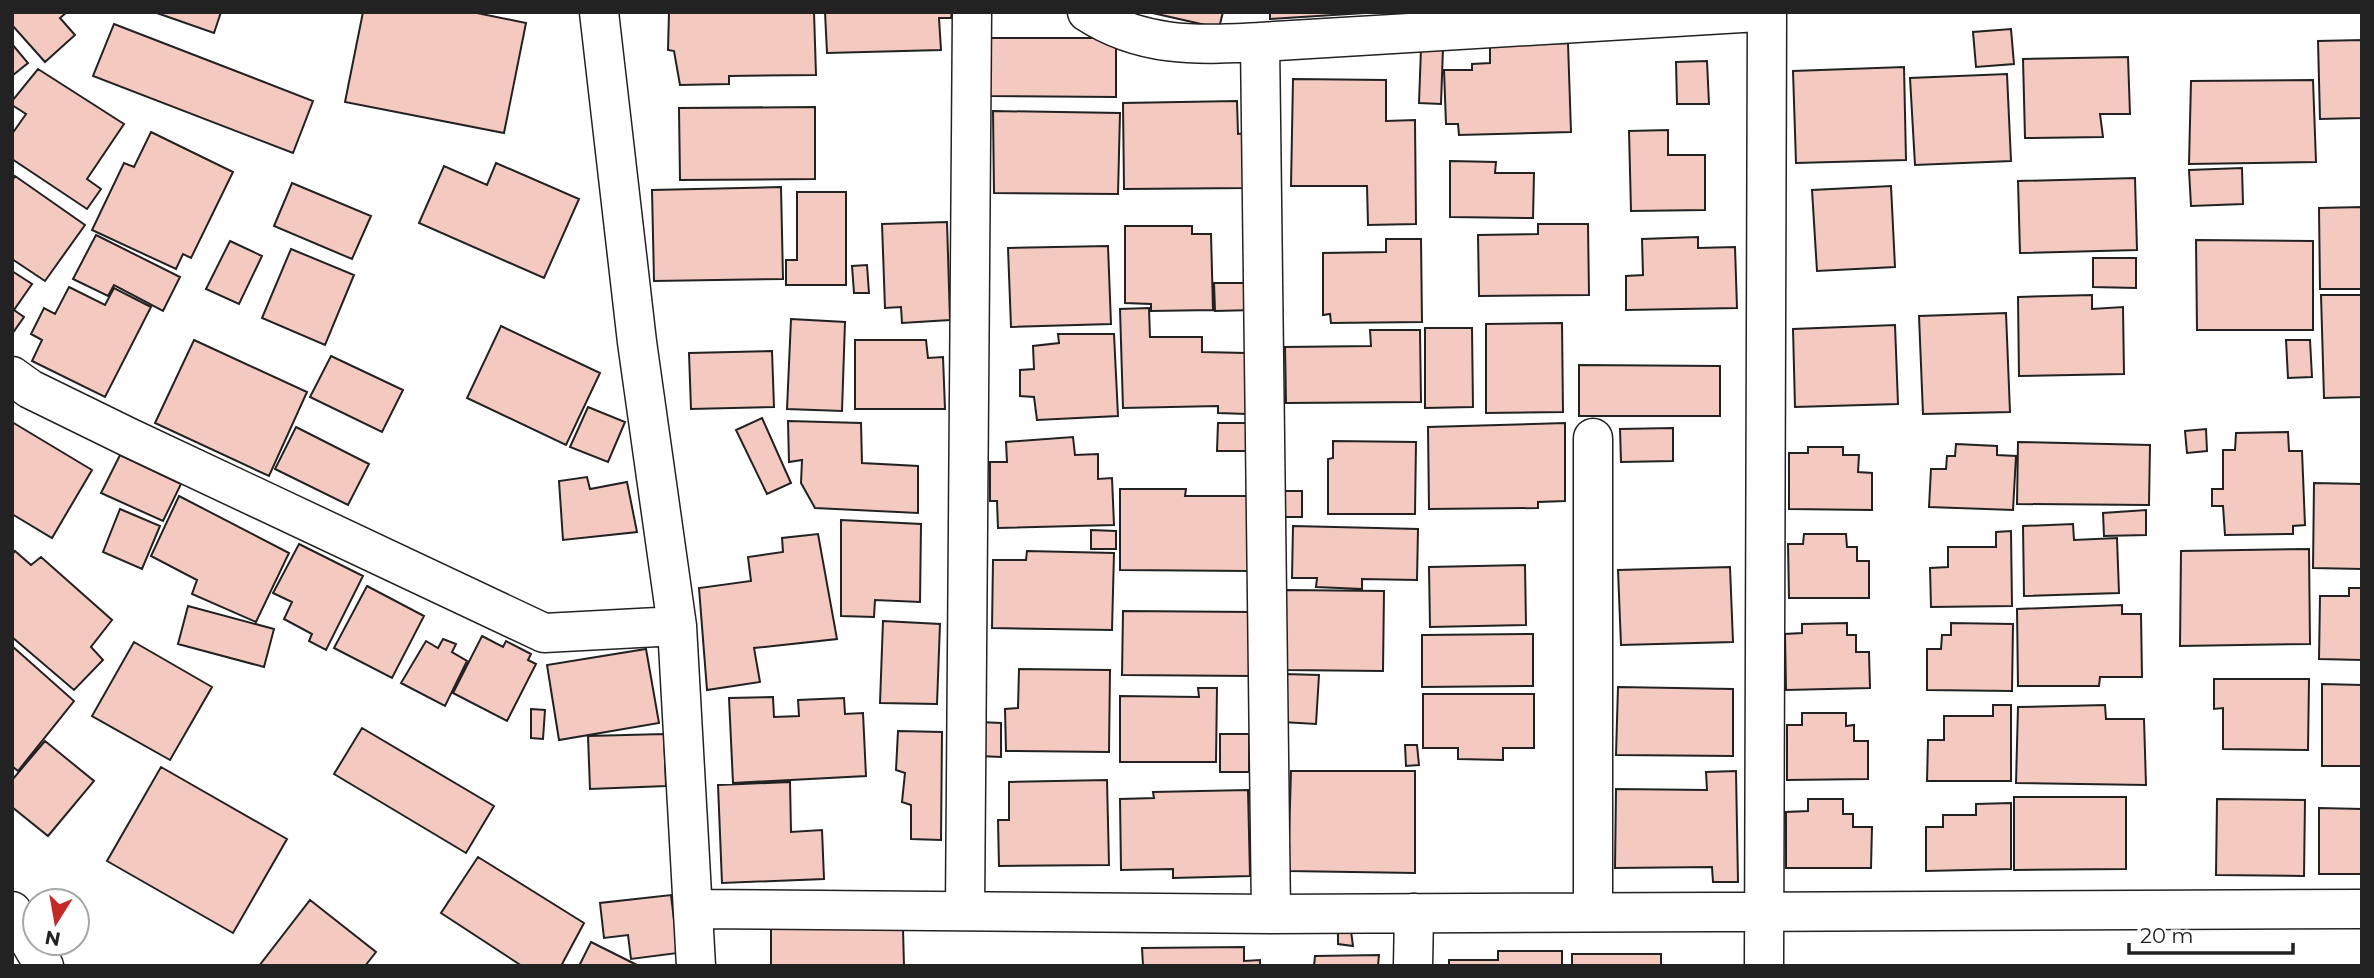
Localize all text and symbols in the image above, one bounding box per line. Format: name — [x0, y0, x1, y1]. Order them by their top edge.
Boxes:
north arrow — [21, 887, 91, 957]
scale bar — [2129, 912, 2294, 956]
text: 20 m — [2140, 923, 2194, 948]
text: N — [43, 925, 63, 951]

